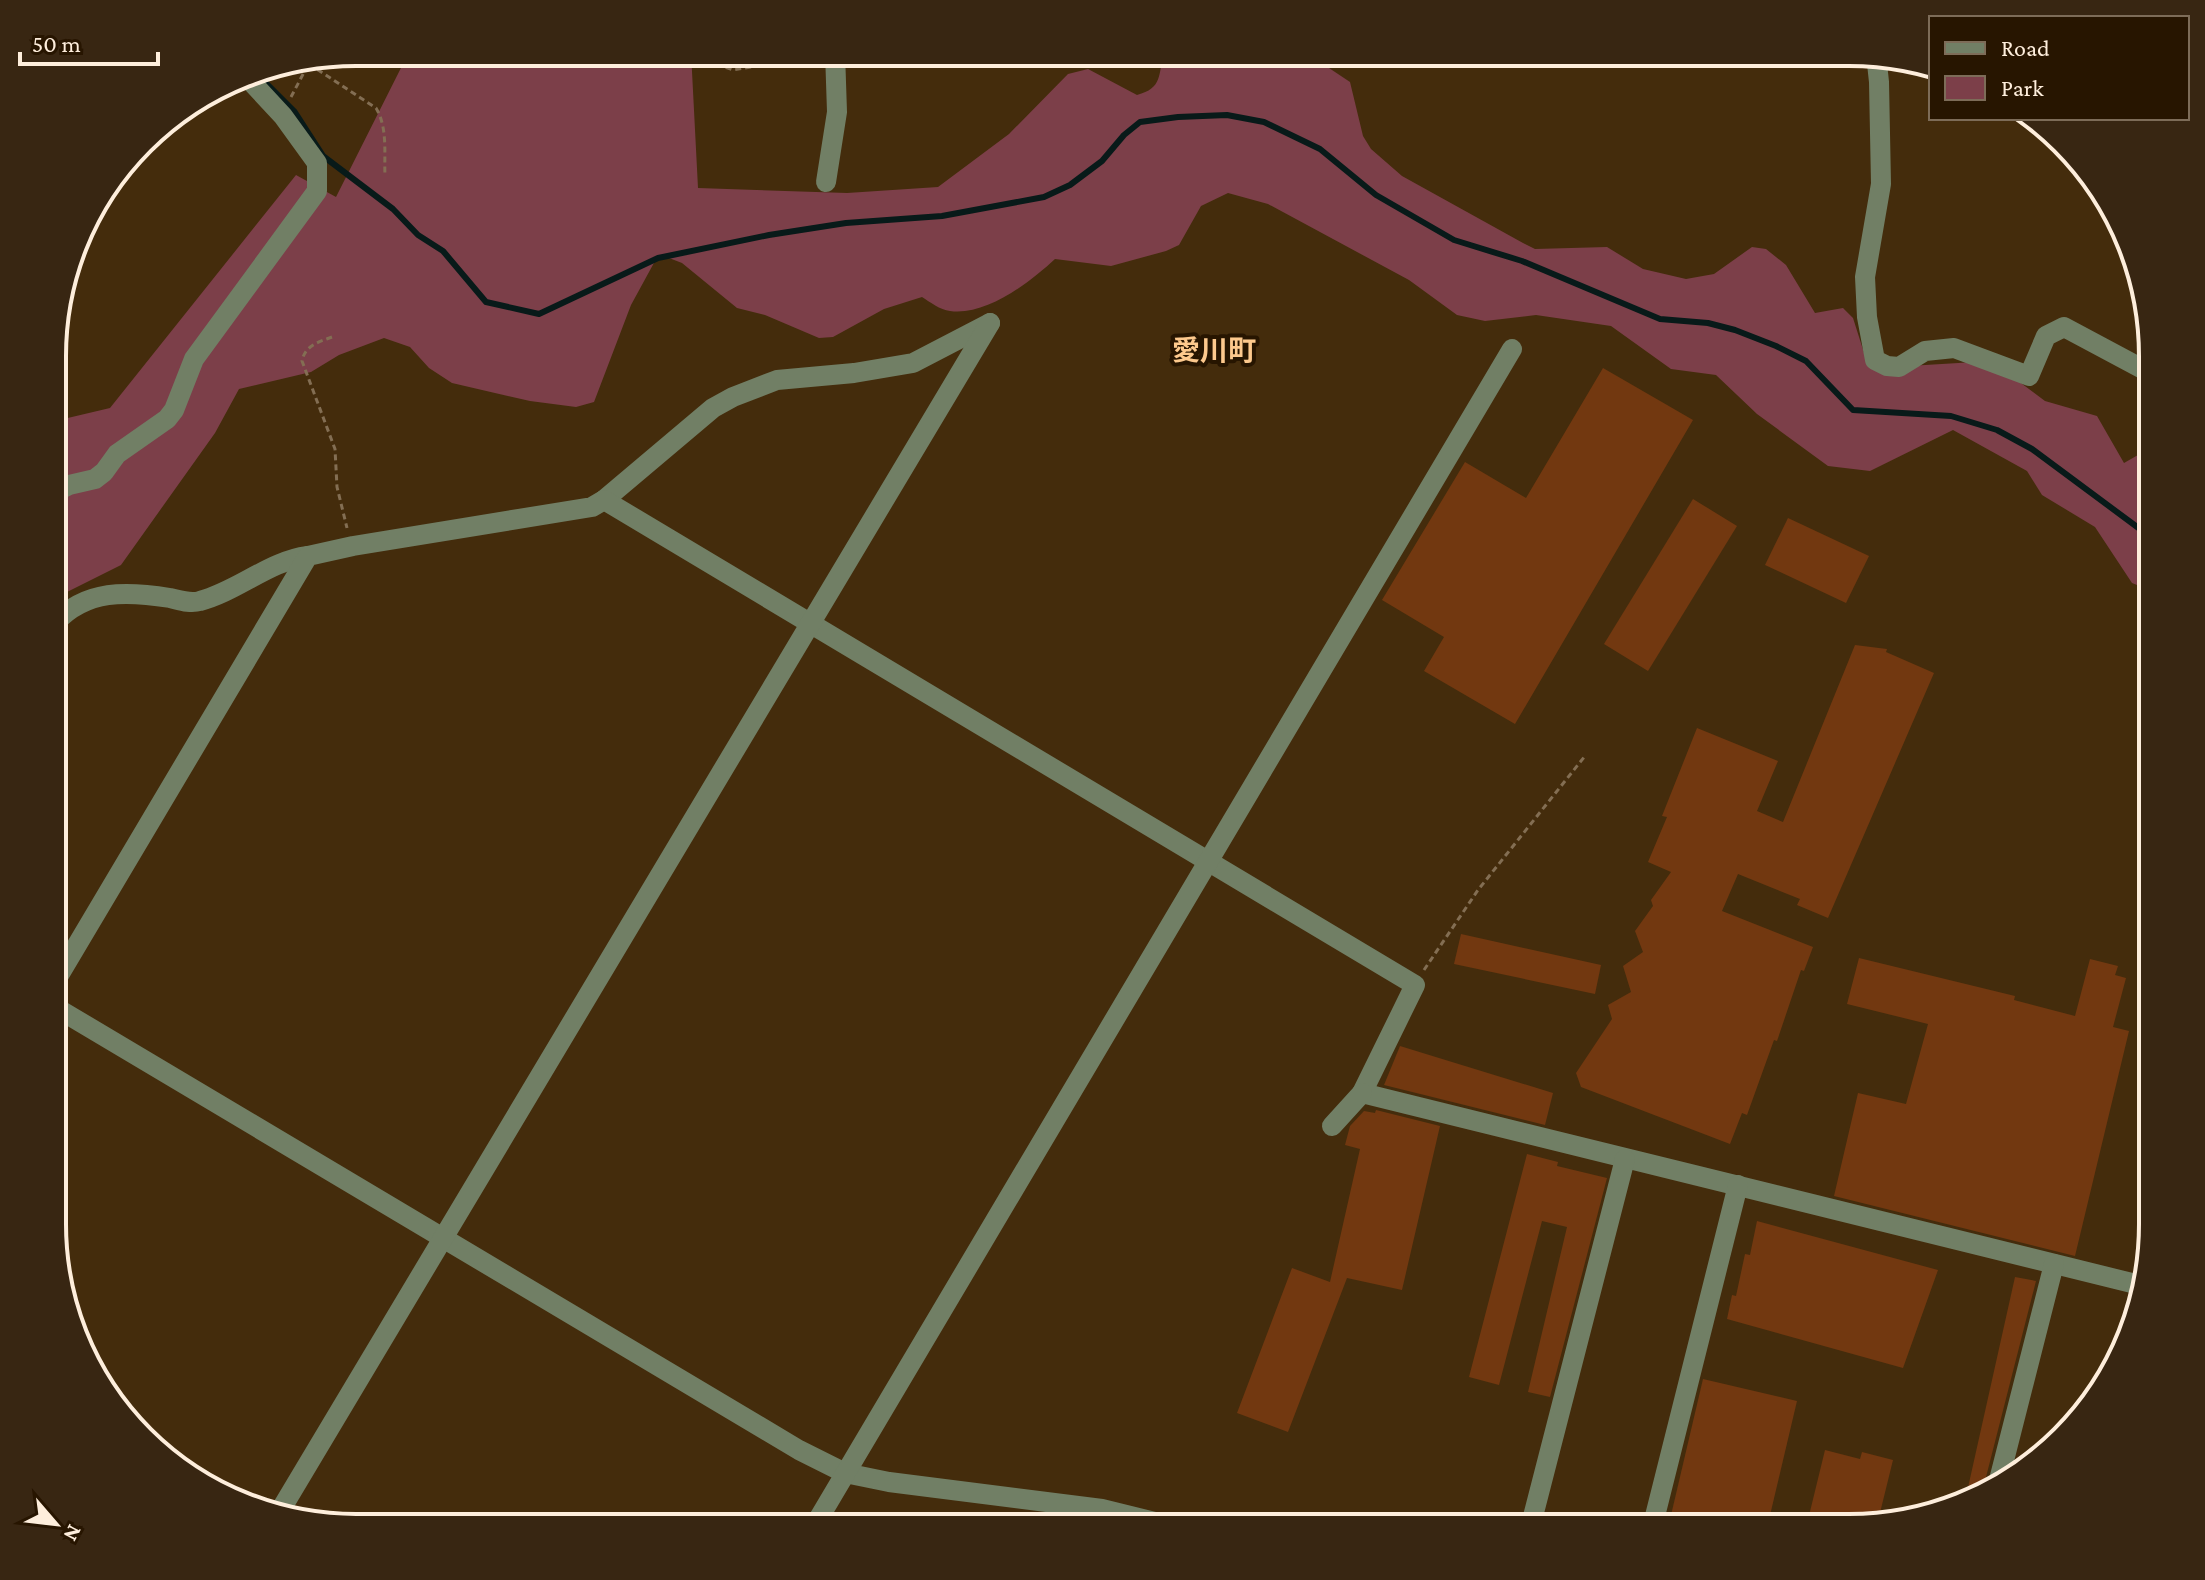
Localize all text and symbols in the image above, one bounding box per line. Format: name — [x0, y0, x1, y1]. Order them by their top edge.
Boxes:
scale bar — [20, 16, 158, 66]
legend — [1929, 16, 2189, 120]
text: 50 m — [32, 30, 81, 57]
text: Road — [2001, 34, 2050, 61]
text: Park — [2001, 74, 2044, 101]
district label: 愛川町 — [1172, 335, 1256, 366]
north arrow — [16, 1484, 96, 1564]
text: N — [59, 1521, 88, 1546]

